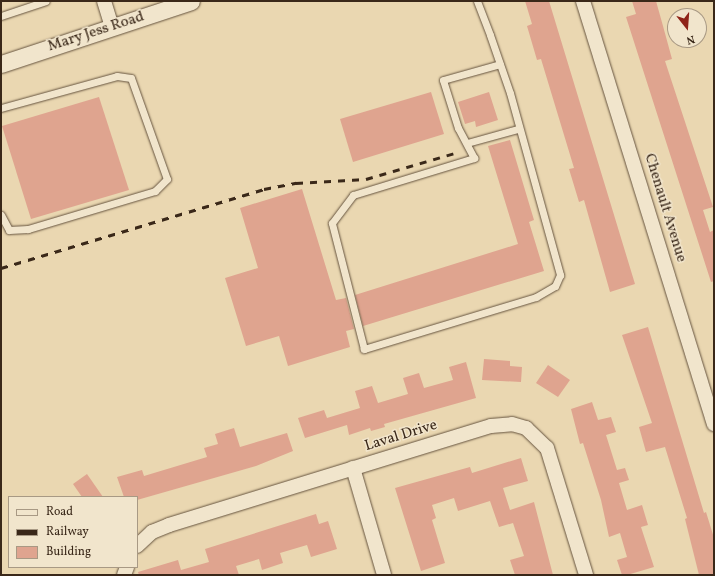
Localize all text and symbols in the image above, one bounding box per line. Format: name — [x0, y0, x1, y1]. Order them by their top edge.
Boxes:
street label: Mary Jess Road — [45, 8, 147, 56]
north arrow — [667, 8, 707, 48]
text: N — [684, 31, 696, 47]
street label: Chenault Avenue — [640, 152, 690, 264]
street label: Laval Drive — [363, 416, 439, 456]
legend — [8, 496, 138, 568]
text: Road — [46, 504, 73, 520]
text: Railway — [46, 524, 89, 540]
text: Building — [46, 544, 91, 560]

